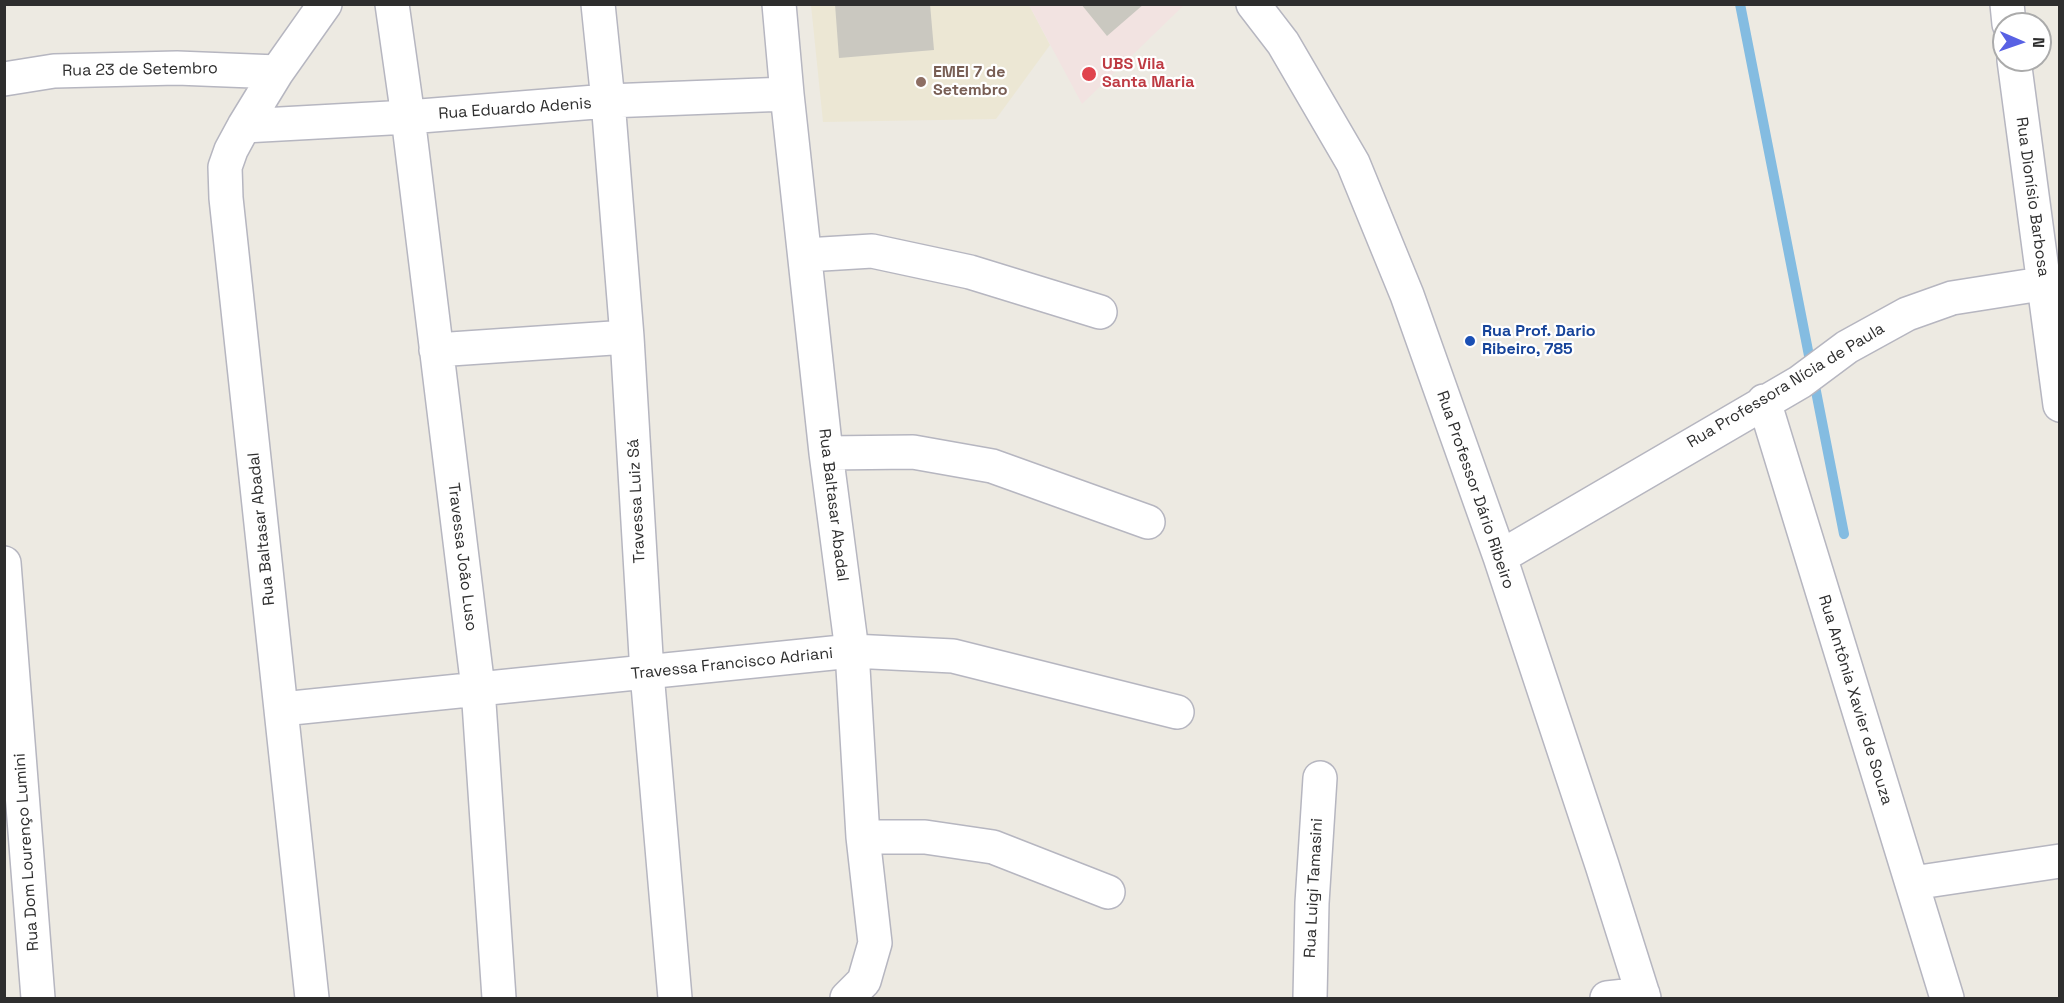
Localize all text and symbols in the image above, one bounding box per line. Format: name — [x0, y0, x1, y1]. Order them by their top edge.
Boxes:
north arrow — [1992, 12, 2052, 72]
text: N — [2028, 37, 2049, 48]
place label: UBS Vila Santa Maria — [1102, 55, 1194, 93]
street label: Rua 23 de Setembro — [62, 59, 218, 81]
place label: EMEI 7 de Setembro — [933, 63, 1008, 101]
marker: UBS Vila Santa Maria — [1080, 65, 1098, 83]
marker: EMEI 7 de Setembro — [914, 75, 928, 89]
street label: Rua Eduardo Adenis — [438, 94, 592, 124]
street label: Rua Dionísio Barbosa — [2011, 116, 2053, 278]
street label: Rua Professora Nícia de Paula — [1684, 319, 1888, 453]
place label: Rua Prof. Dario Ribeiro, 785 — [1482, 322, 1596, 360]
marker: Rua Prof. Dario Ribeiro, 785 — [1463, 334, 1477, 348]
street label: Rua Professor Dário Ribeiro — [1432, 388, 1518, 592]
street label: Rua Baltasar Abadal — [814, 427, 852, 583]
street label: Travessa Luiz Sá — [624, 438, 650, 564]
street label: Rua Baltasar Abadal — [244, 451, 280, 607]
street label: Travessa João Luso — [443, 482, 481, 632]
street label: Rua Antônia Xavier de Souza — [1814, 593, 1896, 807]
street label: Travessa Francisco Adriani — [630, 644, 834, 684]
street label: Rua Dom Lourenço Lumini — [11, 752, 43, 952]
street label: Rua Luigi Tamasini — [1301, 818, 1327, 958]

